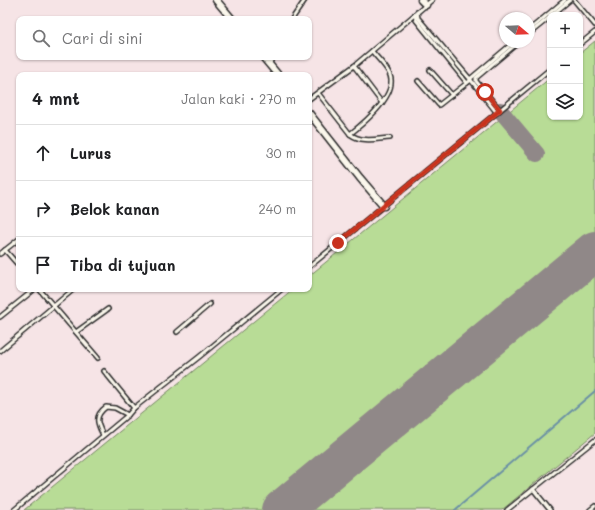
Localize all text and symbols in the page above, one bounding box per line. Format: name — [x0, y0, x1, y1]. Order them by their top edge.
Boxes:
north arrow — [499, 12, 535, 48]
map controls — [547, 12, 583, 120]
button: + — [547, 12, 583, 48]
search box — [16, 16, 312, 60]
icon: search — [30, 27, 52, 49]
text: Cari di sini — [62, 28, 143, 48]
button: − — [547, 48, 583, 84]
route start — [476, 83, 494, 101]
button: layers — [547, 84, 583, 120]
text: 4 mnt — [32, 87, 80, 109]
text: Jalan kaki · 270 m — [181, 90, 296, 107]
icon: ahead — [32, 142, 54, 164]
text: Lurus — [70, 143, 111, 163]
text: 30 m — [266, 144, 296, 161]
icon: right — [32, 198, 54, 220]
text: Belok kanan — [70, 199, 159, 219]
text: 240 m — [259, 200, 296, 217]
route end — [329, 234, 347, 252]
icon: arrive — [32, 254, 54, 276]
text: Tiba di tujuan — [70, 255, 175, 275]

